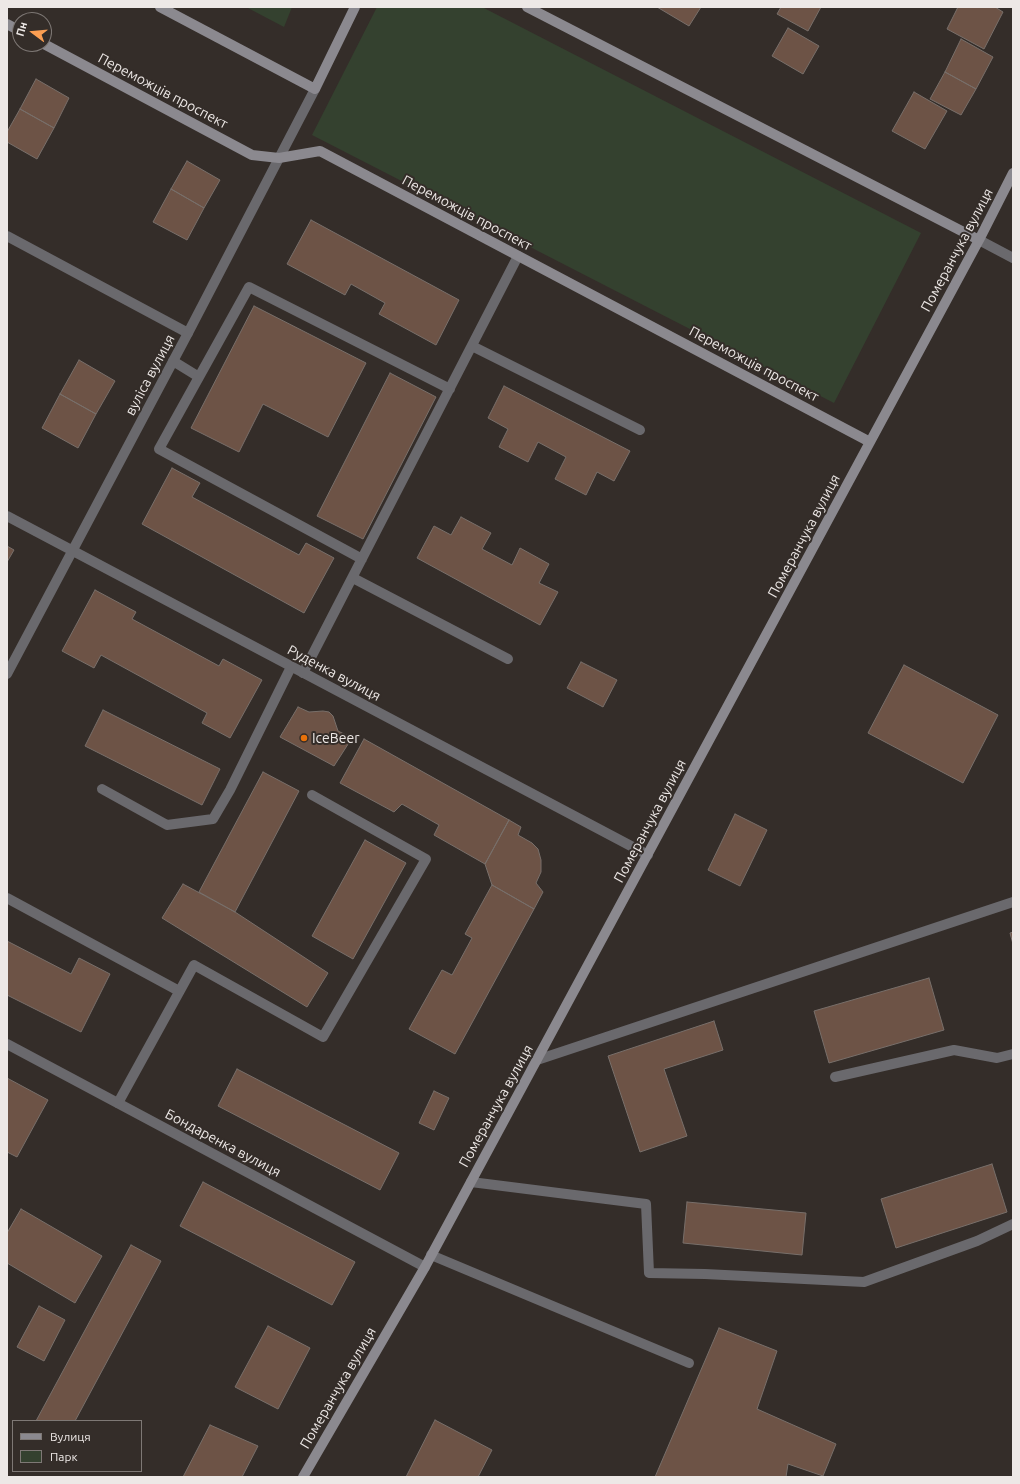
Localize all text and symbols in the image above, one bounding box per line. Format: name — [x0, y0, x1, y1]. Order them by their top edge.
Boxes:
north arrow — [12, 12, 52, 52]
text: Пн — [14, 20, 29, 38]
street label: Переможців проспект — [95, 50, 231, 132]
street label: Переможців проспект — [399, 172, 535, 254]
street label: Померанчука вулиця — [917, 185, 997, 315]
street label: Переможців проспект — [686, 323, 822, 405]
street label: вуліса вулиця — [122, 332, 178, 418]
street label: Померанчука вулиця — [764, 471, 844, 601]
street label: Руденка вулиця — [285, 641, 383, 705]
place label: IceBeer — [312, 730, 359, 746]
marker: IceBeer — [299, 733, 309, 743]
street label: Померанчука вулиця — [610, 756, 690, 886]
street label: Померанчука вулиця — [455, 1042, 537, 1170]
street label: Бондаренка вулиця — [162, 1105, 284, 1181]
street label: Померанчука вулиця — [296, 1324, 380, 1452]
legend — [12, 1420, 142, 1472]
text: Вулиця — [50, 1430, 91, 1443]
text: Парк — [50, 1450, 78, 1463]

